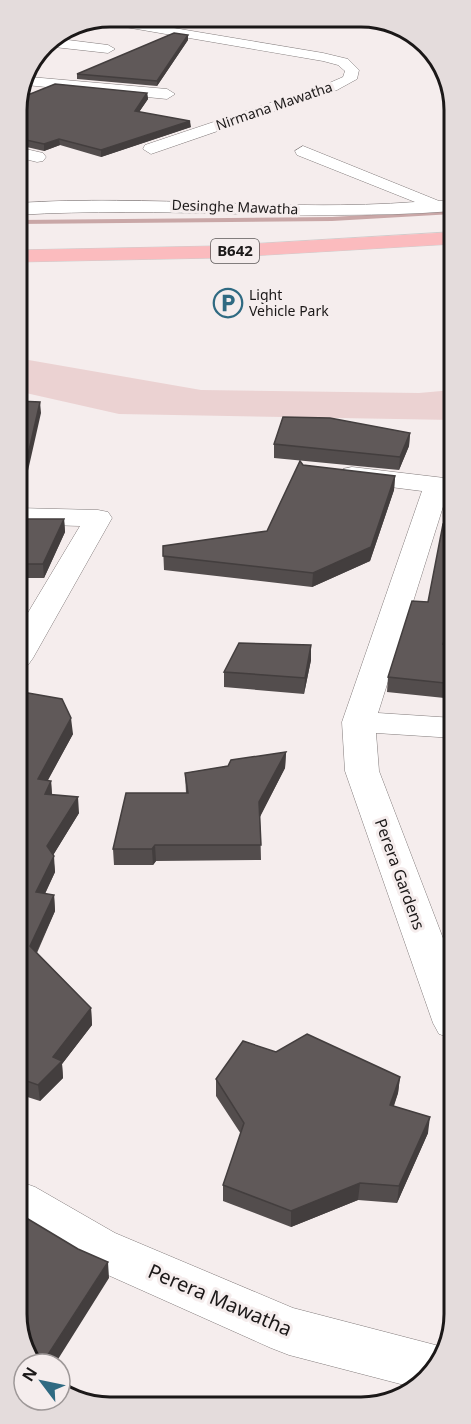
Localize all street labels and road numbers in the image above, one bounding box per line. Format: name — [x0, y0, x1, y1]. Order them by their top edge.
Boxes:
street label: Nirmana Mawatha — [213, 77, 335, 134]
street label: Desinghe Mawatha — [171, 195, 299, 218]
road number: B642 — [211, 239, 259, 263]
street label: Perera Gardens — [370, 815, 430, 933]
street label: Perera Mawatha — [144, 1257, 296, 1342]

